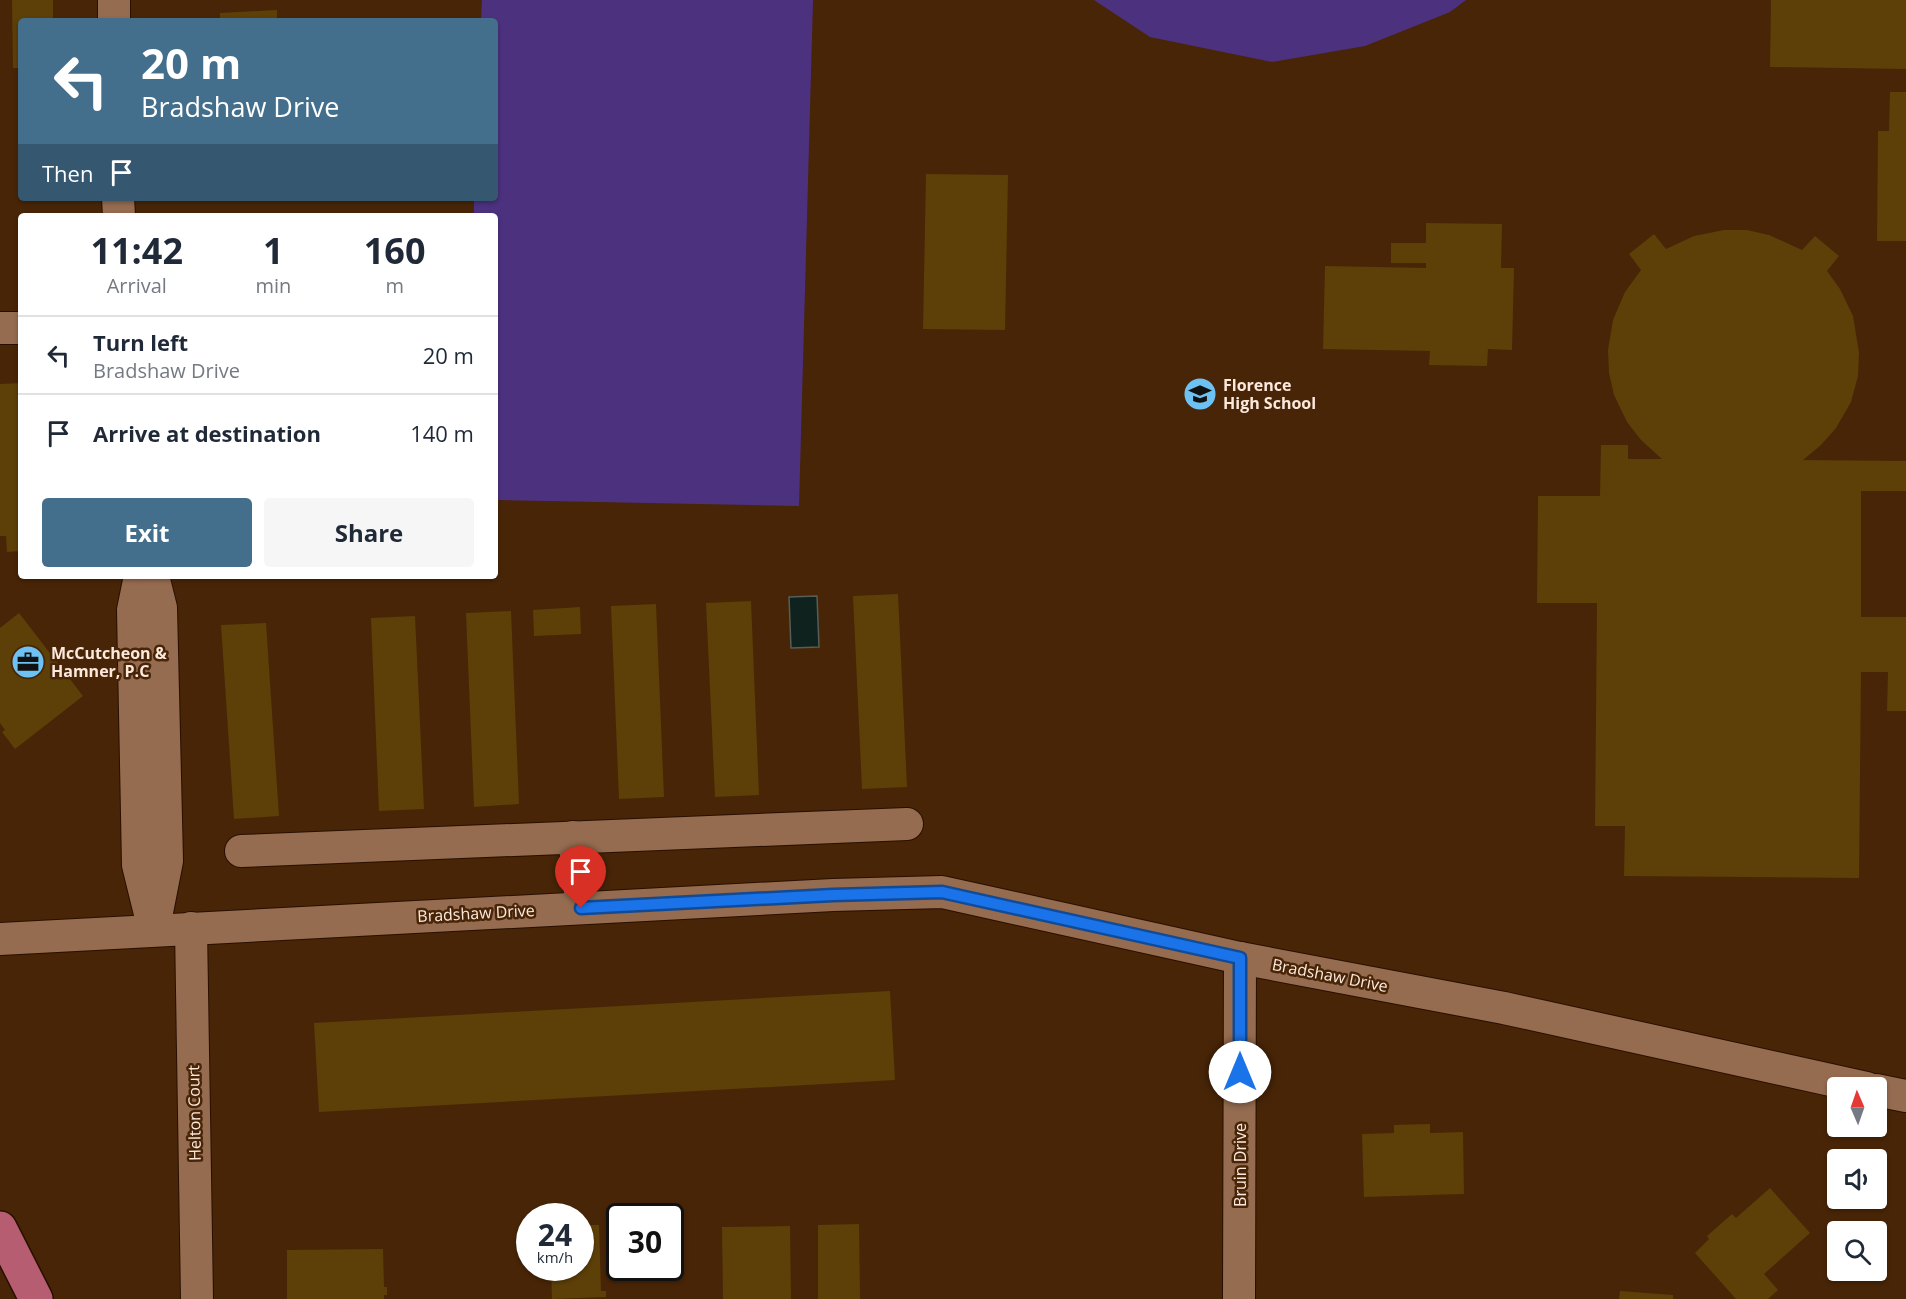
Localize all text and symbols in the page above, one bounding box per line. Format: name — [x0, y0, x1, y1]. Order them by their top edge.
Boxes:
text: 20 m — [141, 34, 241, 91]
icon: left — [42, 42, 120, 120]
text: Bradshaw Drive — [141, 88, 339, 125]
icon: arrive — [105, 156, 138, 189]
text: Then — [42, 158, 93, 188]
text: 11:42 — [90, 226, 183, 275]
text: 1 — [263, 226, 284, 275]
text: 160 — [364, 226, 426, 275]
text: Arrival — [107, 272, 167, 299]
text: min — [255, 272, 291, 299]
text: m — [385, 272, 404, 299]
text: Turn left — [93, 327, 188, 357]
icon: left — [42, 339, 75, 372]
text: 20 m — [423, 340, 474, 370]
text: Bradshaw Drive — [93, 357, 240, 384]
place label: Florence High School — [1223, 374, 1316, 414]
school or university icon: Florence High School — [1182, 376, 1218, 412]
icon: arrive — [42, 417, 75, 450]
text: Arrive at destination — [93, 418, 321, 448]
text: 140 m — [410, 418, 474, 448]
button: Exit — [42, 498, 252, 567]
button: Share — [264, 498, 474, 567]
place label: McCutcheon & Hamner, P.C — [51, 642, 167, 682]
office icon: McCutcheon & Hamner, P.C — [10, 644, 46, 680]
pin — [555, 846, 606, 908]
icon: arrive — [564, 855, 597, 888]
street label: Bradshaw Drive — [417, 899, 535, 927]
street label: Bradshaw Drive — [1270, 953, 1390, 997]
position arrow — [1208, 1040, 1272, 1104]
street label: Helton Court — [182, 1065, 206, 1161]
north arrow — [1827, 1077, 1887, 1137]
map controls — [1827, 1077, 1887, 1281]
street label: Bruin Drive — [1229, 1123, 1251, 1207]
button: sound — [1827, 1149, 1887, 1209]
speed limit sign: 30 — [606, 1203, 684, 1281]
text: 24 — [538, 1214, 572, 1255]
button: search — [1827, 1221, 1887, 1281]
text: km/h — [537, 1247, 573, 1267]

